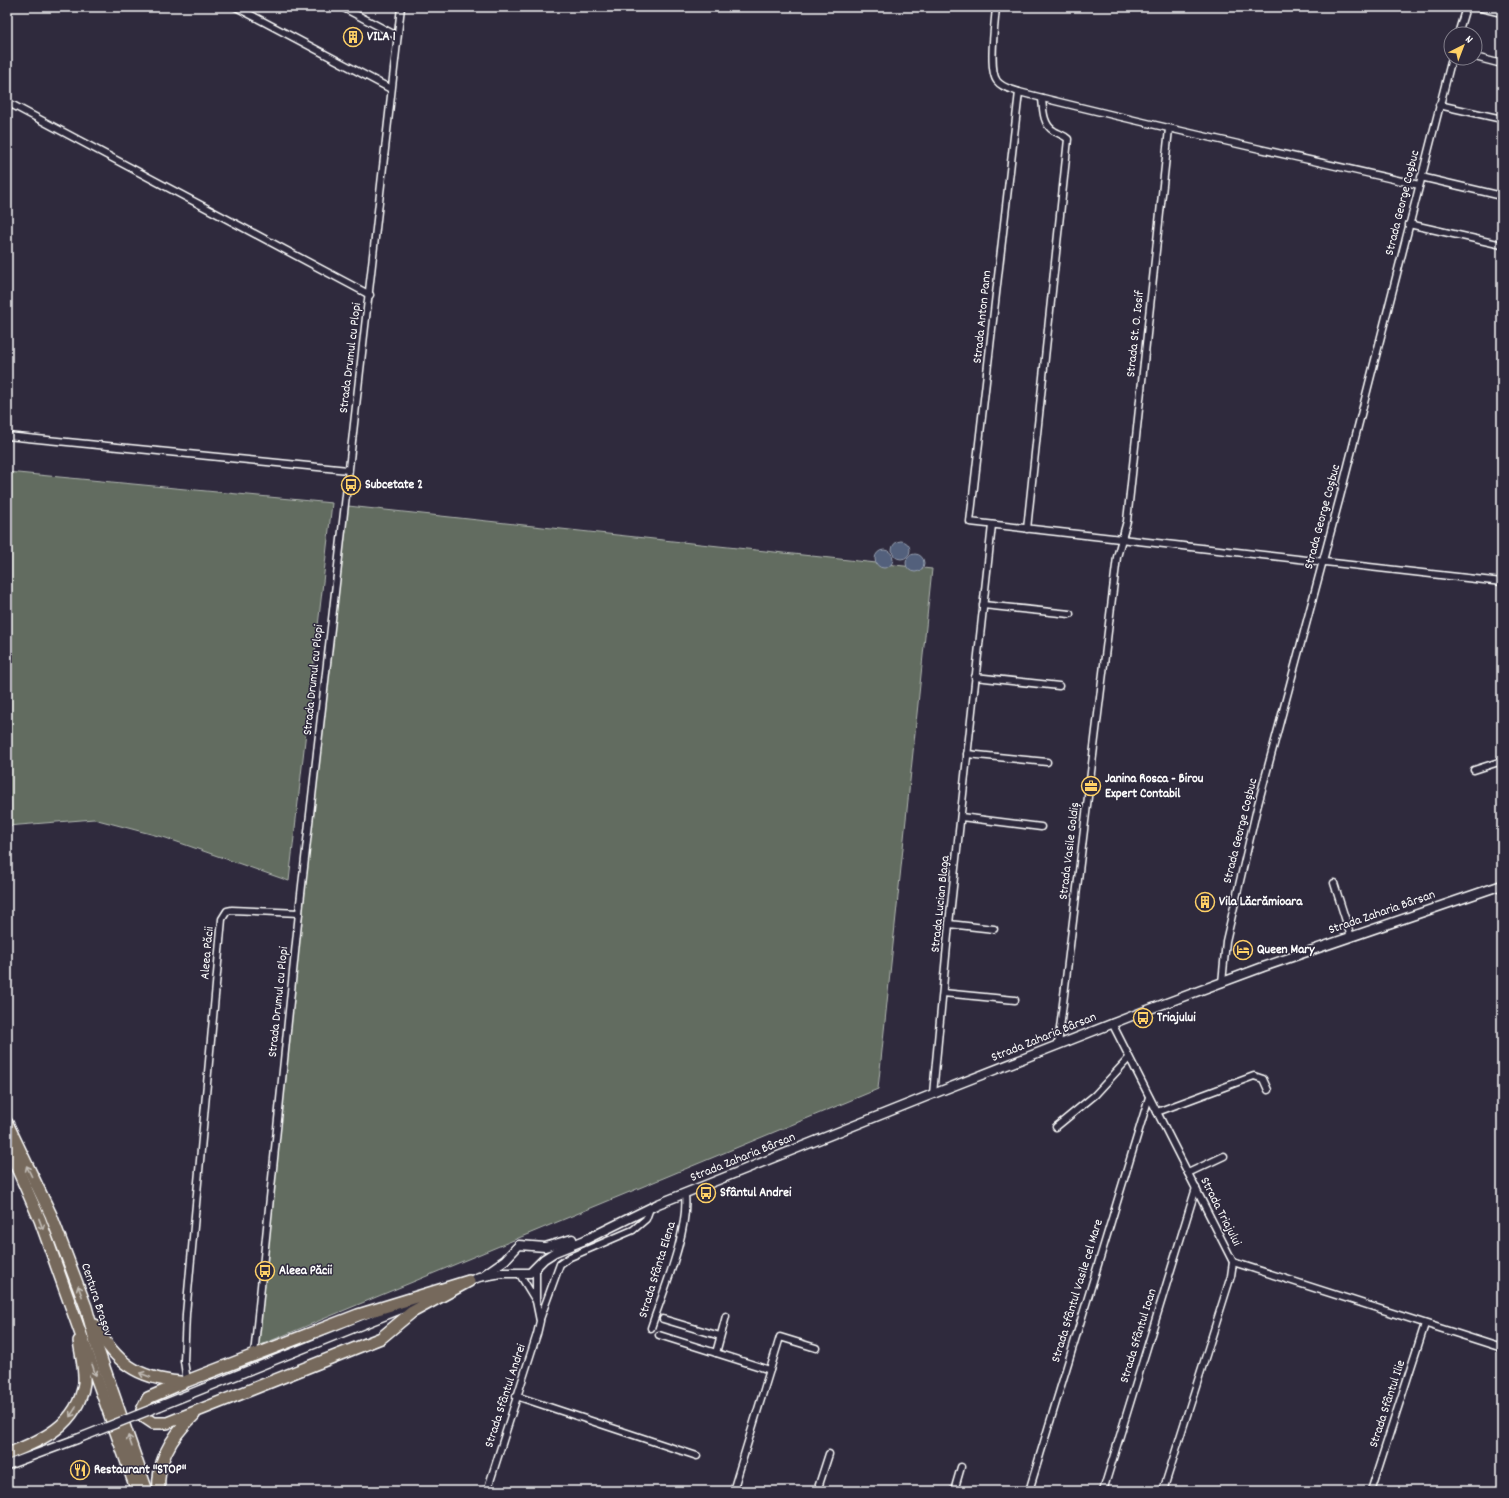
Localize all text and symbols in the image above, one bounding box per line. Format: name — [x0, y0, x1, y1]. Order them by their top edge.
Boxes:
building icon: VILA 1 — [342, 26, 364, 48]
north arrow — [1443, 26, 1483, 66]
place label: VILA 1 — [367, 28, 396, 47]
text: N — [1461, 32, 1476, 48]
street label: Strada George Coșbuc — [1381, 148, 1425, 258]
street label: Strada Anton Pann — [969, 270, 997, 364]
street label: Strada St. O. Iosif — [1122, 289, 1150, 378]
street label: Strada Drumul cu Plopi — [335, 301, 367, 414]
street label: Strada George Coșbuc — [1300, 462, 1346, 572]
bus stop icon: Subcetate 2 — [340, 474, 362, 496]
place label: Subcetate 2 — [365, 476, 423, 495]
street label: Strada Drumul cu Plopi — [299, 623, 329, 736]
place label: Janina Rosca - Birou Expert Contabil — [1105, 770, 1204, 804]
office icon: Janina Rosca - Birou Expert Contabil — [1080, 775, 1102, 797]
street label: Strada George Coșbuc — [1219, 776, 1263, 886]
street label: Strada Vasile Goldiș — [1055, 801, 1085, 901]
street label: Strada Lucian Blaga — [926, 854, 956, 953]
street label: Strada Zaharia Bârsan — [1326, 886, 1438, 940]
building icon: Vila Lăcrămioara — [1194, 891, 1216, 913]
place label: Vila Lăcrămioara — [1219, 893, 1303, 912]
street label: Aleea Păcii — [196, 925, 220, 980]
hotel icon: Queen Mary — [1232, 939, 1254, 961]
place label: Queen Mary — [1257, 941, 1315, 960]
street label: Strada Drumul cu Plopi — [264, 945, 294, 1058]
bus stop icon: Triajului — [1132, 1007, 1154, 1029]
street label: Strada Zaharia Bârsan — [989, 1008, 1099, 1068]
place label: Triajului — [1157, 1009, 1196, 1028]
street label: Strada Zaharia Bârsan — [688, 1128, 798, 1188]
one-way arrow — [25, 1166, 32, 1178]
street label: Strada Triajului — [1194, 1174, 1246, 1250]
bus stop icon: Sfântul Andrei — [695, 1182, 717, 1204]
place label: Sfântul Andrei — [720, 1184, 792, 1203]
one-way arrow — [38, 1217, 46, 1229]
street label: Strada Sfântul Vasile cel Mare — [1047, 1217, 1109, 1365]
street label: Strada Sfânta Elena — [634, 1218, 682, 1321]
bus stop icon: Aleea Păcii — [254, 1260, 276, 1282]
street label: Centura Brașov — [75, 1261, 117, 1340]
place label: Aleea Păcii — [279, 1262, 333, 1281]
one-way arrow — [75, 1286, 83, 1298]
street label: Strada Sfântul Ioan — [1116, 1286, 1162, 1386]
street label: Strada Sfântul Andrei — [480, 1341, 532, 1450]
street label: Strada Sfântul Ilie — [1365, 1357, 1411, 1450]
one-way arrow — [91, 1363, 99, 1375]
one-way arrow — [139, 1371, 151, 1379]
one-way arrow — [68, 1406, 76, 1418]
one-way arrow — [125, 1435, 133, 1447]
restaurant icon: Restaurant "STOP" — [69, 1459, 91, 1481]
place label: Restaurant "STOP" — [94, 1461, 187, 1480]

